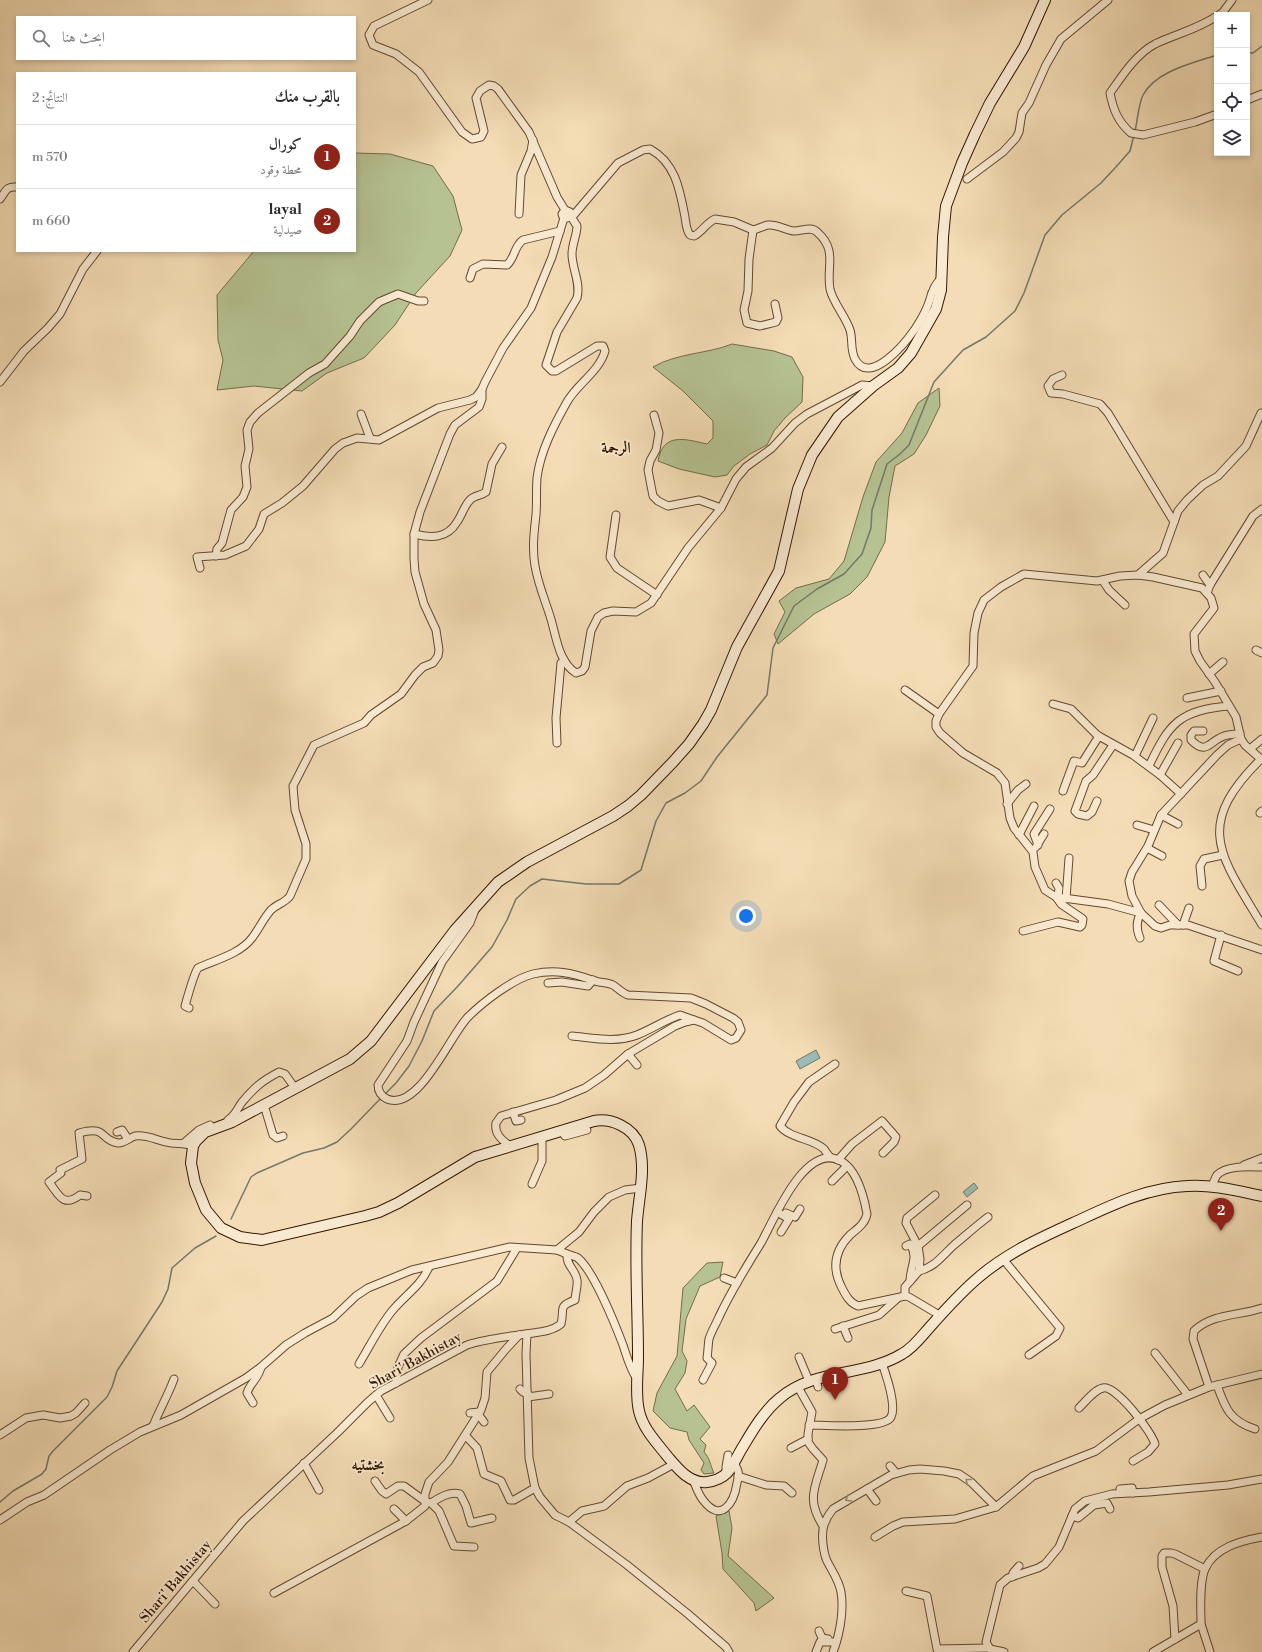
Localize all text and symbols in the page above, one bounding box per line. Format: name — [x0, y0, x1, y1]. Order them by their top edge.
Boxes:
map controls — [1214, 12, 1250, 156]
button: + — [1214, 12, 1250, 48]
search box — [16, 16, 356, 60]
icon: search — [30, 27, 52, 49]
text: ابحث هنا — [62, 28, 105, 47]
button: − — [1214, 48, 1250, 84]
button: locate — [1214, 84, 1250, 120]
text: بالقرب منك — [274, 86, 340, 108]
text: النتائج: 2 — [32, 90, 68, 106]
button: layers — [1214, 120, 1250, 156]
text: كورال — [269, 135, 302, 154]
text: 570 m — [32, 149, 68, 165]
text: 1 — [324, 149, 330, 165]
text: محطة وقود — [260, 162, 302, 178]
text: layal — [268, 200, 302, 219]
text: 660 m — [32, 213, 70, 229]
text: 2 — [323, 213, 331, 229]
text: صيدلية — [273, 222, 302, 238]
district label: الرجمة — [601, 438, 631, 458]
your location — [736, 906, 756, 926]
pin: 2 — [1208, 1198, 1234, 1231]
street label: Shari' Bakhistay — [366, 1328, 465, 1394]
pin: 1 — [822, 1367, 848, 1400]
district label: بخشتيه — [351, 1455, 385, 1475]
one-way arrow — [965, 1478, 973, 1485]
one-way arrow — [845, 1495, 852, 1502]
street label: Shari' Bakhistay — [136, 1536, 216, 1627]

